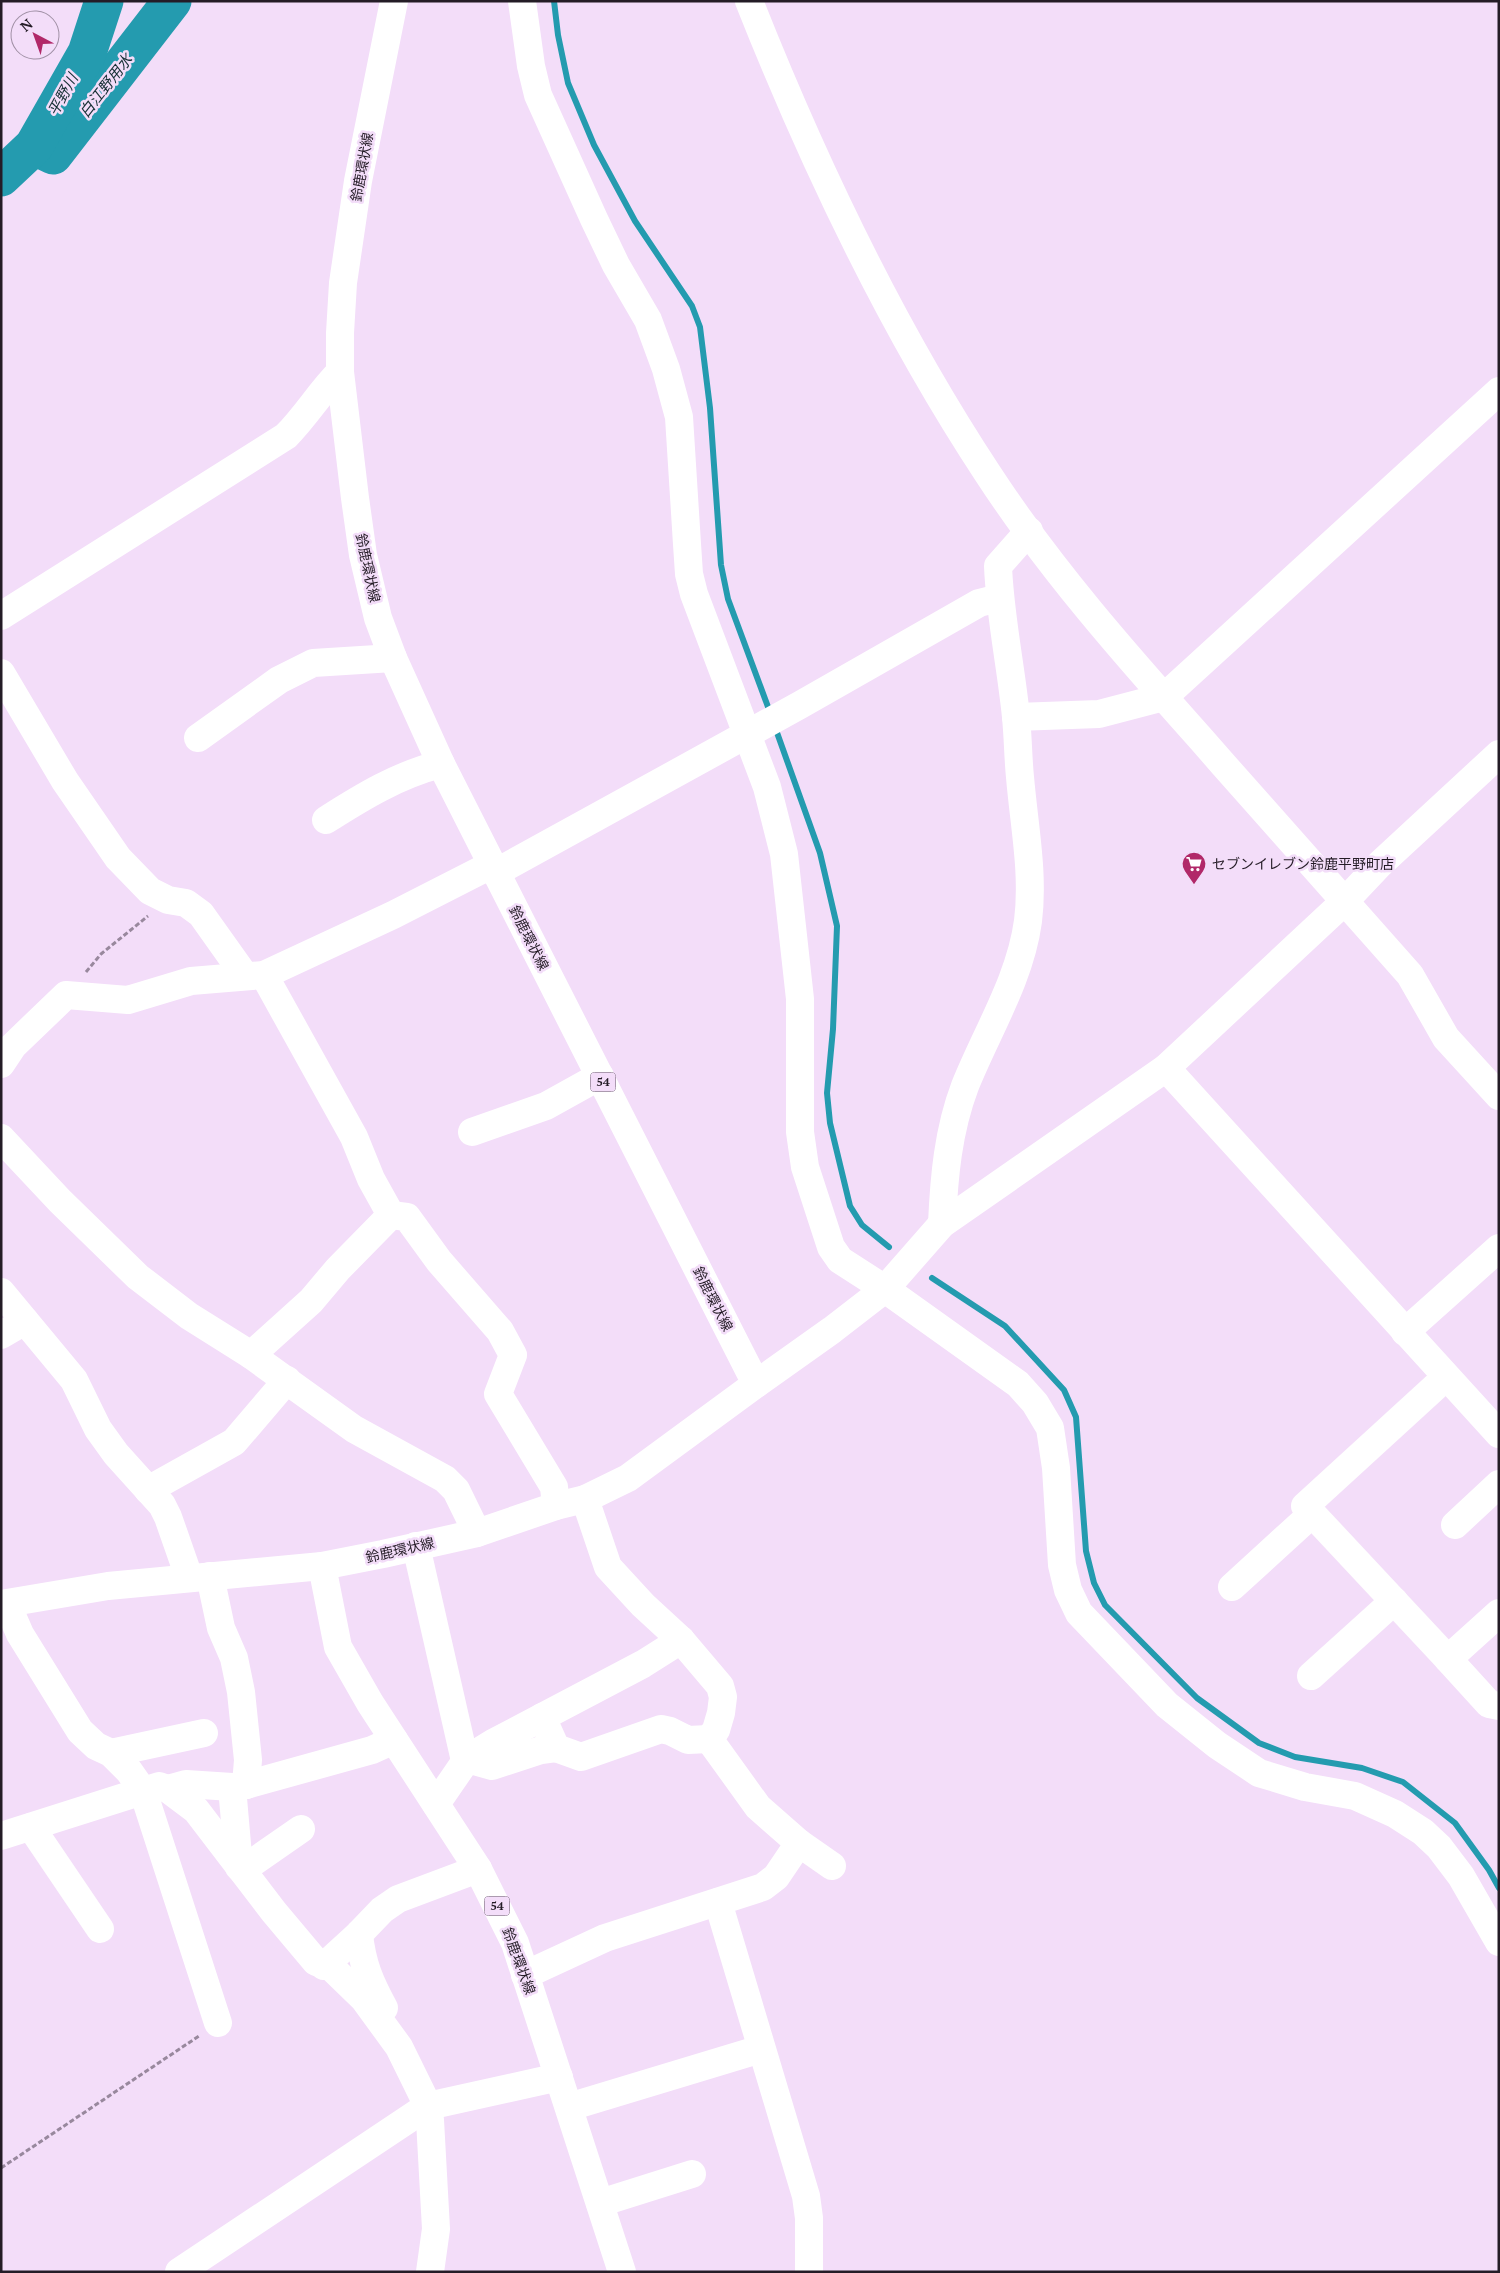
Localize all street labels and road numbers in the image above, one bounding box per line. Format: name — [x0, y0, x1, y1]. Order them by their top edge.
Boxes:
street label: 鈴鹿環状線 — [346, 131, 377, 203]
street label: 鈴鹿環状線 — [352, 532, 385, 604]
street label: 鈴鹿環状線 — [505, 902, 554, 973]
road number: 54 — [590, 1072, 616, 1092]
street label: 鈴鹿環状線 — [689, 1263, 738, 1334]
street label: 鈴鹿環状線 — [364, 1532, 436, 1567]
road number: 54 — [484, 1896, 510, 1915]
street label: 鈴鹿環状線 — [499, 1925, 540, 1997]

